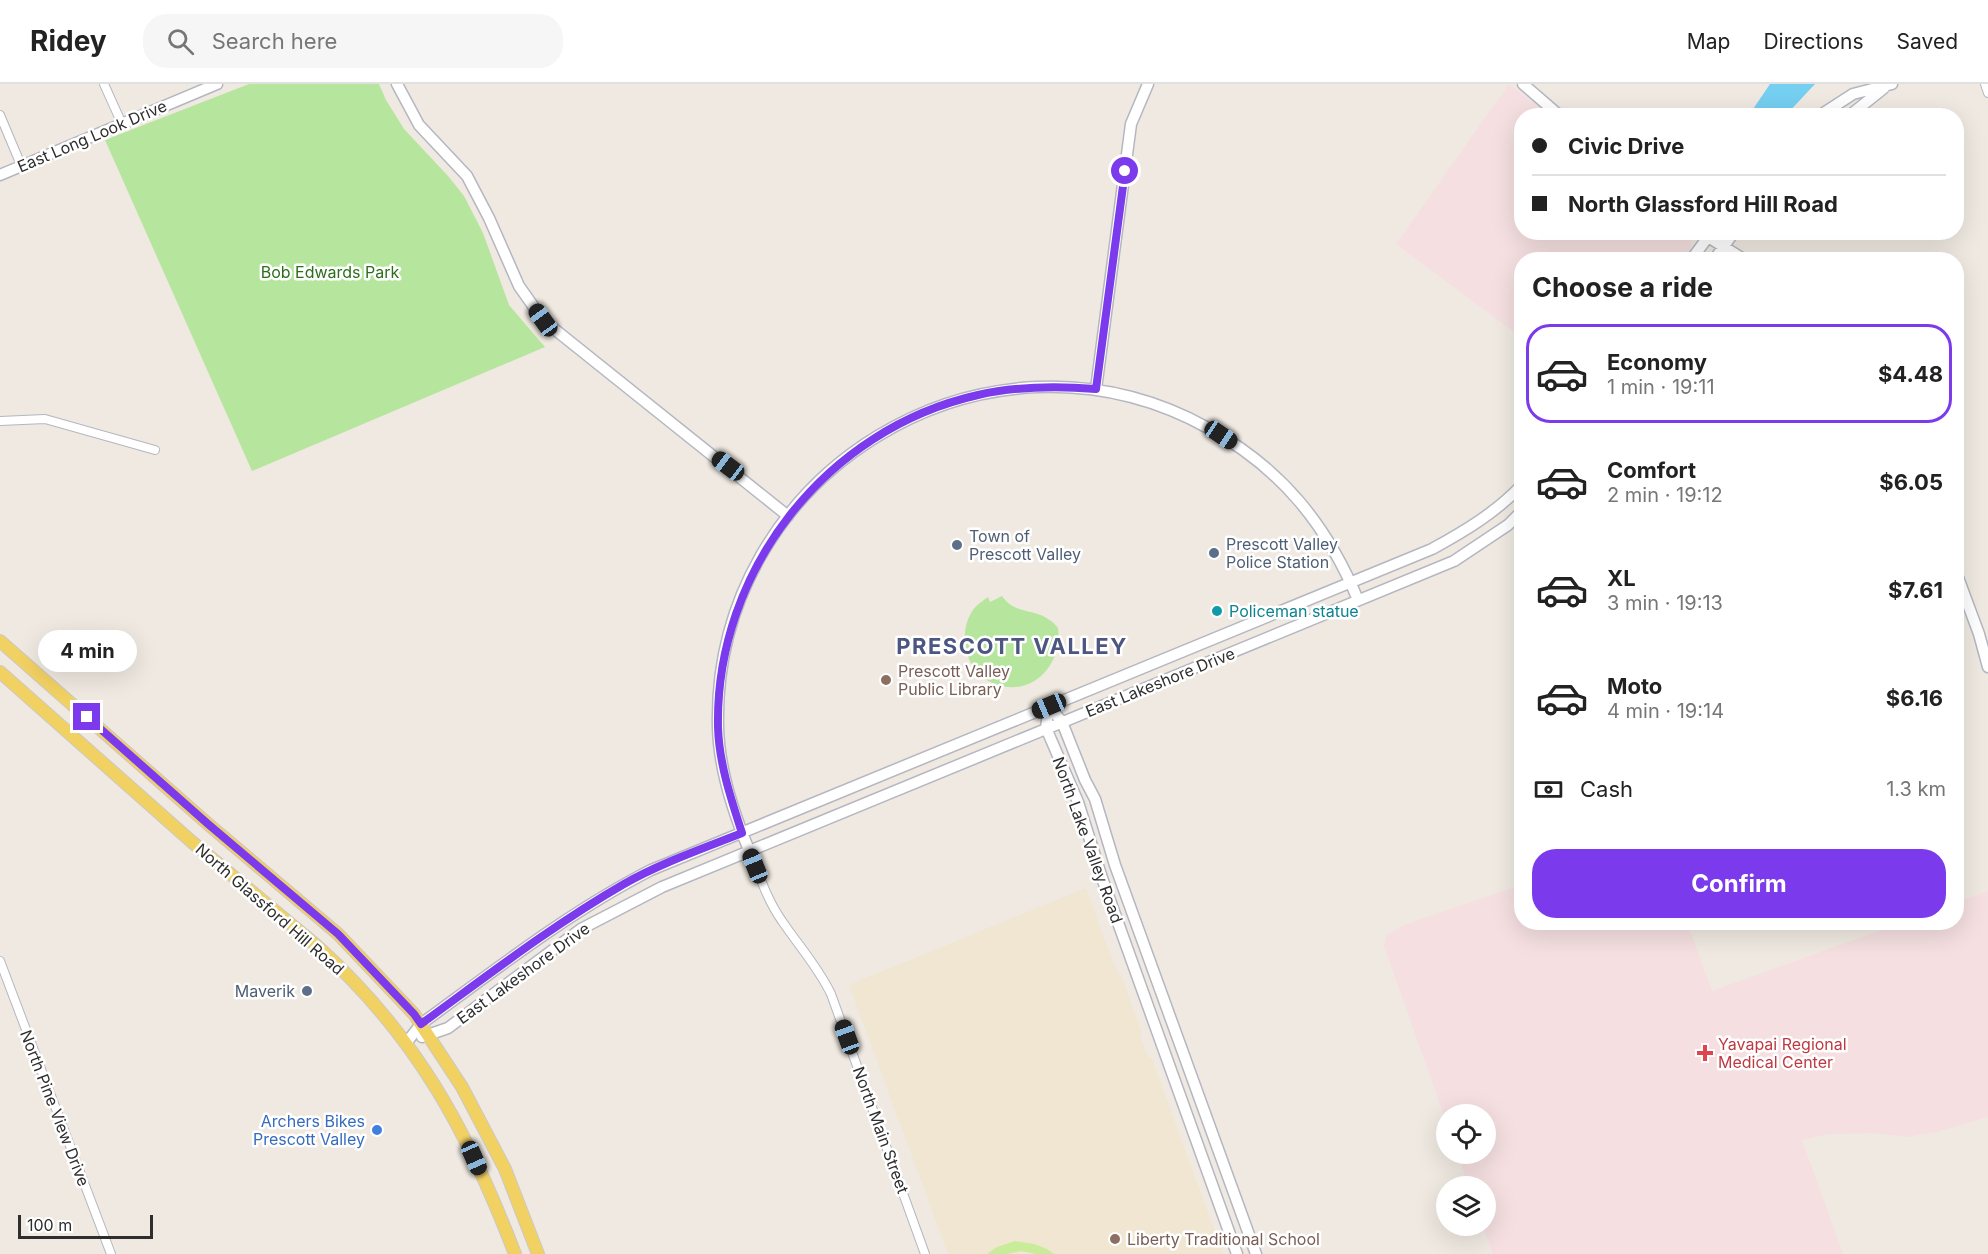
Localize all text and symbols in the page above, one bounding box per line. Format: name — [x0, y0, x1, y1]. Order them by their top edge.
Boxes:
search box — [143, 14, 563, 68]
text: Ridey — [30, 24, 107, 58]
icon: search — [164, 25, 197, 58]
text: Search here — [212, 28, 337, 54]
text: Map — [1687, 29, 1730, 54]
text: Directions — [1763, 29, 1864, 54]
text: Saved — [1897, 29, 1958, 54]
street label: East Long Look Drive — [14, 95, 170, 177]
text: Civic Drive — [1568, 133, 1684, 159]
route start — [1111, 157, 1138, 184]
text: North Glassford Hill Road — [1568, 191, 1838, 217]
park label: Bob Edwards Park — [261, 262, 400, 282]
text: Choose a ride — [1532, 271, 1713, 304]
car — [525, 300, 561, 340]
icon: car — [1535, 347, 1589, 401]
text: Economy — [1607, 349, 1707, 375]
text: $4.48 — [1878, 361, 1943, 387]
text: 1 min · 19:11 — [1607, 375, 1715, 399]
car — [1201, 417, 1241, 453]
car — [708, 448, 748, 484]
icon: car — [1535, 455, 1589, 509]
text: Comfort — [1607, 457, 1696, 483]
text: $6.05 — [1879, 469, 1943, 495]
text: 2 min · 19:12 — [1607, 483, 1723, 507]
place label: Town of Prescott Valley — [969, 526, 1081, 564]
place label: Prescott Valley Police Station — [1226, 534, 1338, 572]
marker: Town of Prescott Valley — [950, 538, 964, 552]
marker: Prescott Valley Police Station — [1207, 546, 1221, 560]
icon: car — [1535, 563, 1589, 617]
text: XL — [1607, 565, 1636, 591]
text: $7.61 — [1888, 577, 1943, 603]
text: 3 min · 19:13 — [1607, 591, 1723, 615]
place label: Policeman statue — [1229, 601, 1359, 621]
marker: Policeman statue — [1210, 604, 1224, 618]
callout: 4 min — [38, 630, 136, 672]
district label: PRESCOTT VALLEY — [896, 633, 1128, 659]
text: 4 min — [60, 639, 115, 663]
street label: East Lakeshore Drive — [1082, 643, 1238, 721]
place label: Prescott Valley Public Library — [898, 661, 1010, 699]
icon: car — [1535, 671, 1589, 725]
marker: Prescott Valley Public Library — [879, 673, 893, 687]
text: Moto — [1607, 673, 1662, 699]
text: $6.16 — [1886, 685, 1943, 711]
car — [1029, 691, 1069, 721]
text: 4 min · 19:14 — [1607, 699, 1724, 723]
route end — [73, 703, 100, 730]
street label: North Lake Valley Road — [1049, 754, 1127, 926]
icon: cash — [1532, 773, 1565, 806]
text: Cash — [1580, 776, 1633, 802]
text: 1.3 km — [1886, 777, 1946, 801]
street label: North Glassford Hill Road — [192, 839, 348, 979]
car — [740, 846, 770, 886]
button: Confirm — [1532, 849, 1946, 918]
street label: East Lakeshore Drive — [453, 918, 593, 1028]
place label: Maverik — [235, 981, 295, 1001]
marker: Maverik — [300, 984, 314, 998]
car — [832, 1017, 862, 1057]
street label: North Pine View Drive — [16, 1027, 94, 1189]
place label: Yavapai Regional Medical Center — [1718, 1034, 1847, 1072]
marker: Yavapai Regional Medical Center — [1696, 1044, 1714, 1062]
street label: North Main Street — [849, 1064, 913, 1196]
map controls — [1436, 1104, 1496, 1236]
button: locate — [1436, 1104, 1496, 1164]
place label: Archers Bikes Prescott Valley — [253, 1111, 365, 1149]
marker: Archers Bikes Prescott Valley — [370, 1123, 384, 1137]
car — [458, 1138, 490, 1178]
button: layers — [1436, 1176, 1496, 1236]
scale bar — [18, 1212, 153, 1240]
text: 100 m — [27, 1215, 72, 1235]
place label: Liberty Traditional School — [1127, 1229, 1320, 1249]
marker: Liberty Traditional School — [1108, 1232, 1122, 1246]

